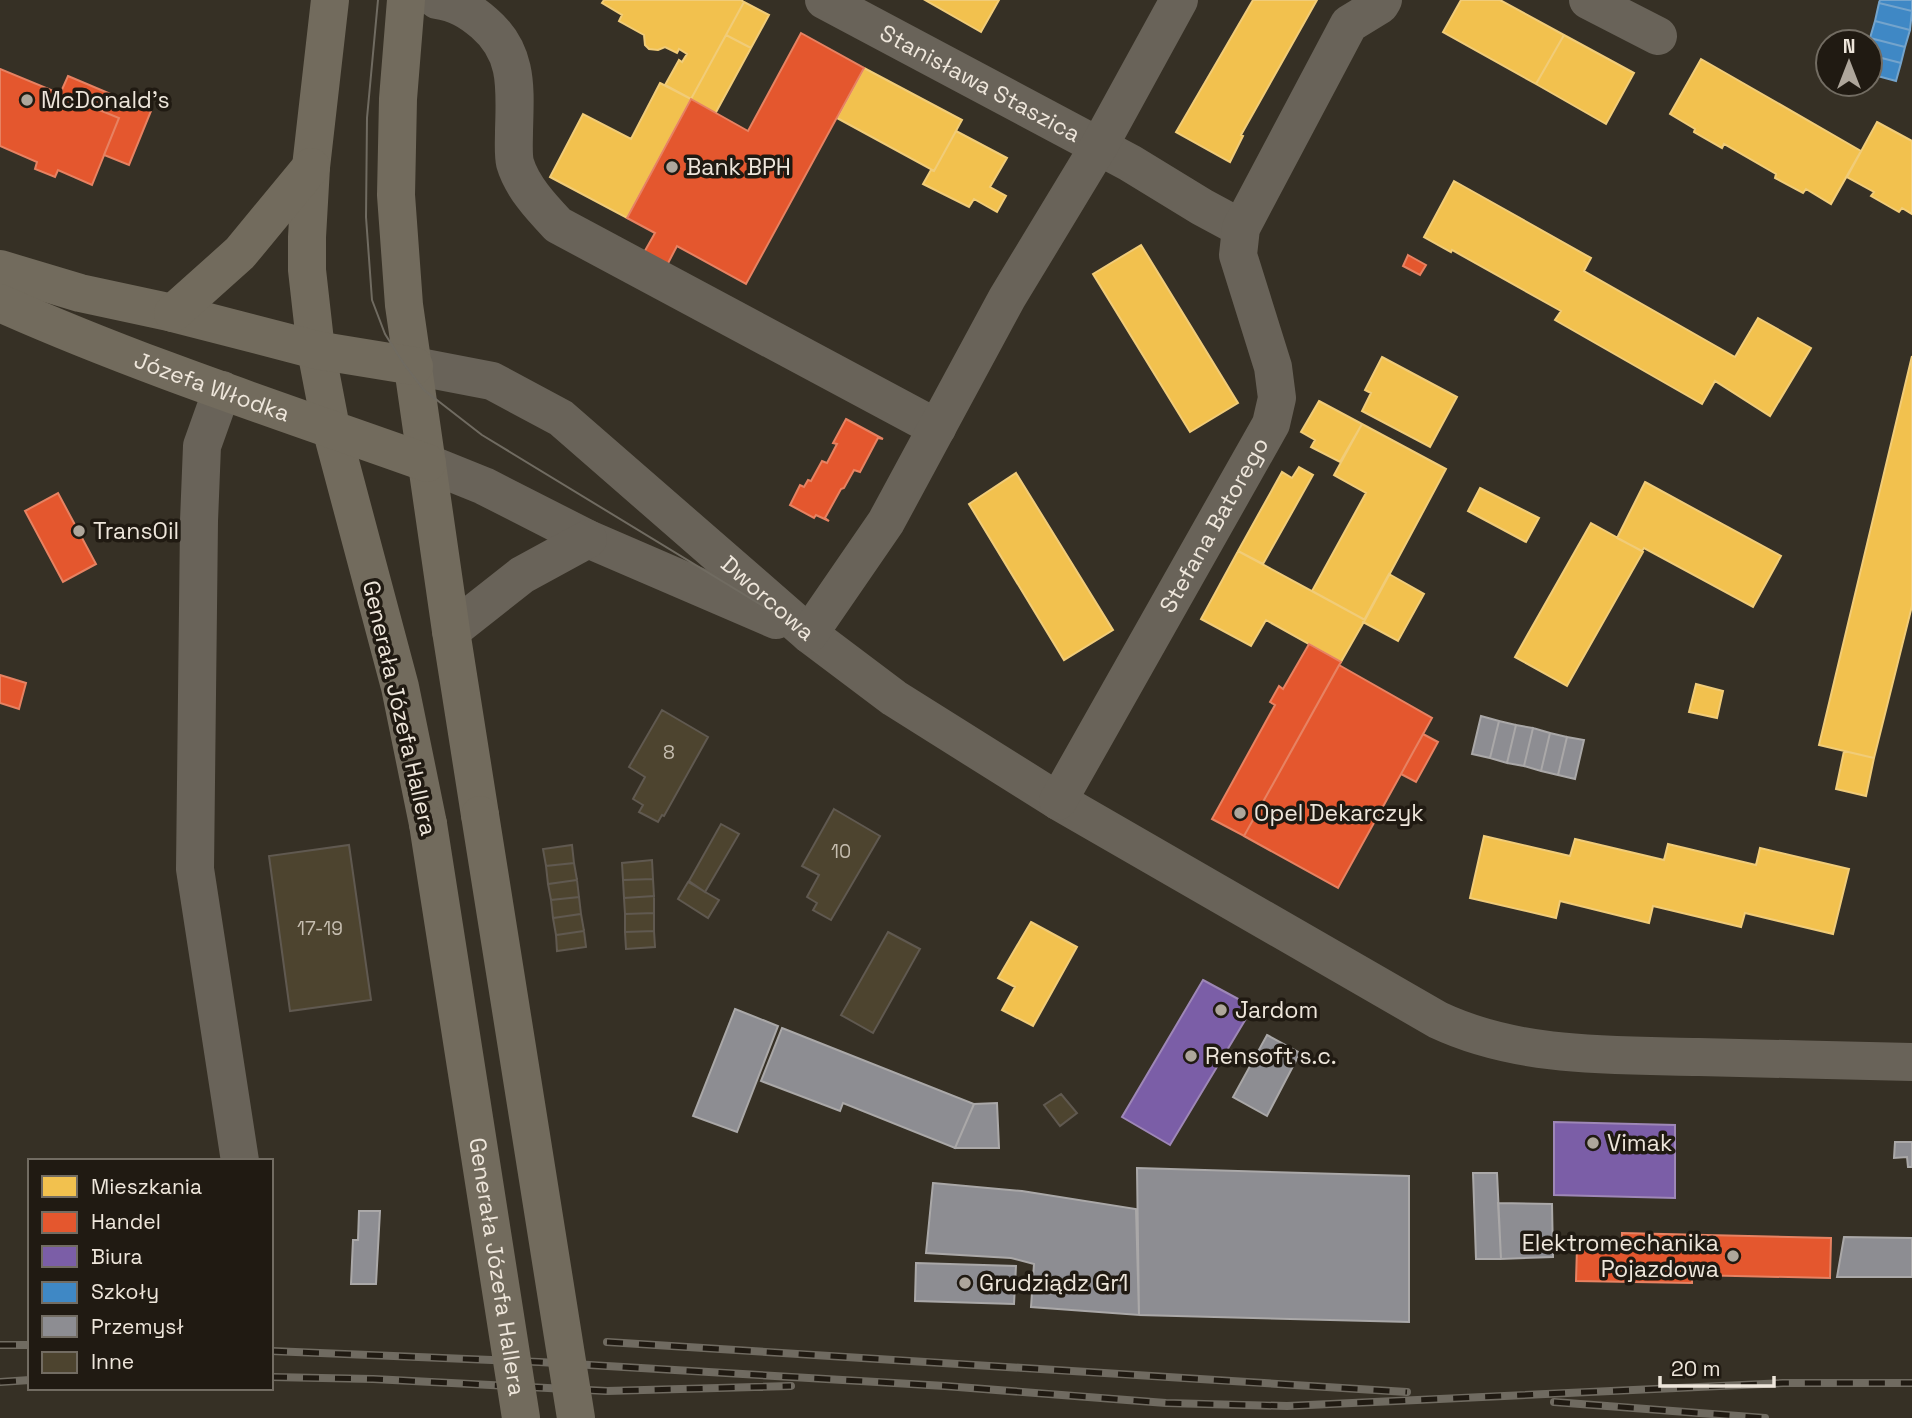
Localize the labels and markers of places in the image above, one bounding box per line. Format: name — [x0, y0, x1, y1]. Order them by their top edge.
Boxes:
place label: McDonald's — [41, 85, 170, 115]
marker: McDonald's — [19, 92, 35, 108]
place label: Bank BPH — [686, 152, 791, 182]
marker: Bank BPH — [664, 159, 680, 175]
place label: TransOil — [93, 516, 179, 546]
marker: TransOil — [71, 523, 87, 539]
place label: Opel Dekarczyk — [1254, 798, 1424, 828]
marker: Opel Dekarczyk — [1232, 805, 1248, 821]
place label: Jardom — [1235, 995, 1318, 1025]
marker: Jardom — [1213, 1002, 1229, 1018]
place label: Rensoft s.c. — [1205, 1041, 1337, 1071]
marker: Rensoft s.c. — [1183, 1048, 1199, 1064]
place label: Vimak — [1607, 1128, 1672, 1158]
marker: Vimak — [1585, 1135, 1601, 1151]
place label: Elektromechanika Pojazdowa — [1522, 1228, 1719, 1284]
marker: Elektromechanika Pojazdowa — [1725, 1248, 1741, 1264]
place label: Grudziądz Gr1 — [979, 1268, 1128, 1298]
marker: Grudziądz Gr1 — [957, 1275, 973, 1291]

